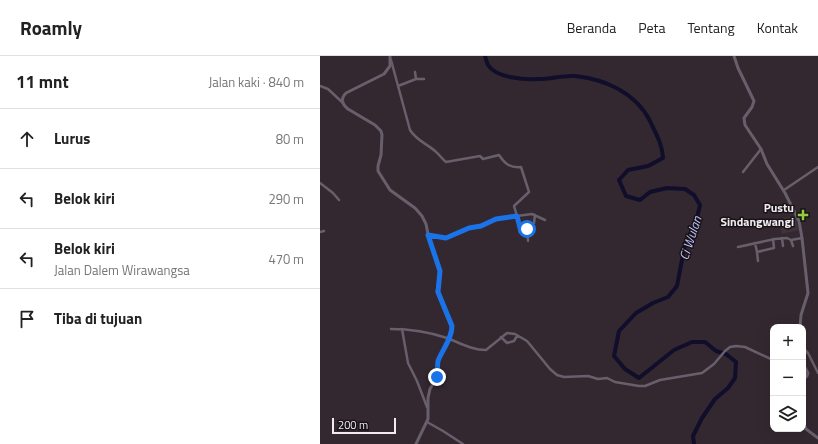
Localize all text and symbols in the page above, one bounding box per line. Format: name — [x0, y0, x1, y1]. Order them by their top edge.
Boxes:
text: Roamly — [20, 13, 82, 42]
text: Beranda — [567, 17, 616, 38]
text: Peta — [638, 17, 665, 38]
text: Tentang — [687, 17, 735, 38]
text: Kontak — [757, 17, 798, 38]
text: 11 mnt — [16, 69, 69, 95]
text: Jalan kaki · 840 m — [208, 72, 304, 92]
text: Lurus — [54, 127, 90, 150]
icon: ahead — [16, 128, 38, 150]
text: 80 m — [276, 129, 304, 149]
text: Belok kiri — [54, 187, 115, 210]
icon: left — [16, 188, 38, 210]
text: 290 m — [268, 189, 304, 209]
place label: Pustu Sindangwangi — [720, 198, 794, 231]
marker: Pustu Sindangwangi — [797, 209, 809, 221]
water label: Ci Wulan — [674, 213, 707, 262]
route start — [518, 220, 536, 238]
text: Belok kiri — [54, 237, 115, 260]
icon: left — [16, 248, 38, 270]
text: 470 m — [268, 249, 304, 269]
text: Jalan Dalem Wirawangsa — [54, 260, 190, 280]
text: Tiba di tujuan — [54, 307, 142, 330]
icon: arrive — [16, 308, 38, 330]
map controls — [770, 324, 806, 432]
button: + — [770, 324, 806, 360]
button: − — [770, 360, 806, 396]
route end — [428, 368, 446, 386]
button: layers — [770, 396, 806, 432]
scale bar — [332, 416, 396, 435]
text: 200 m — [338, 417, 368, 433]

